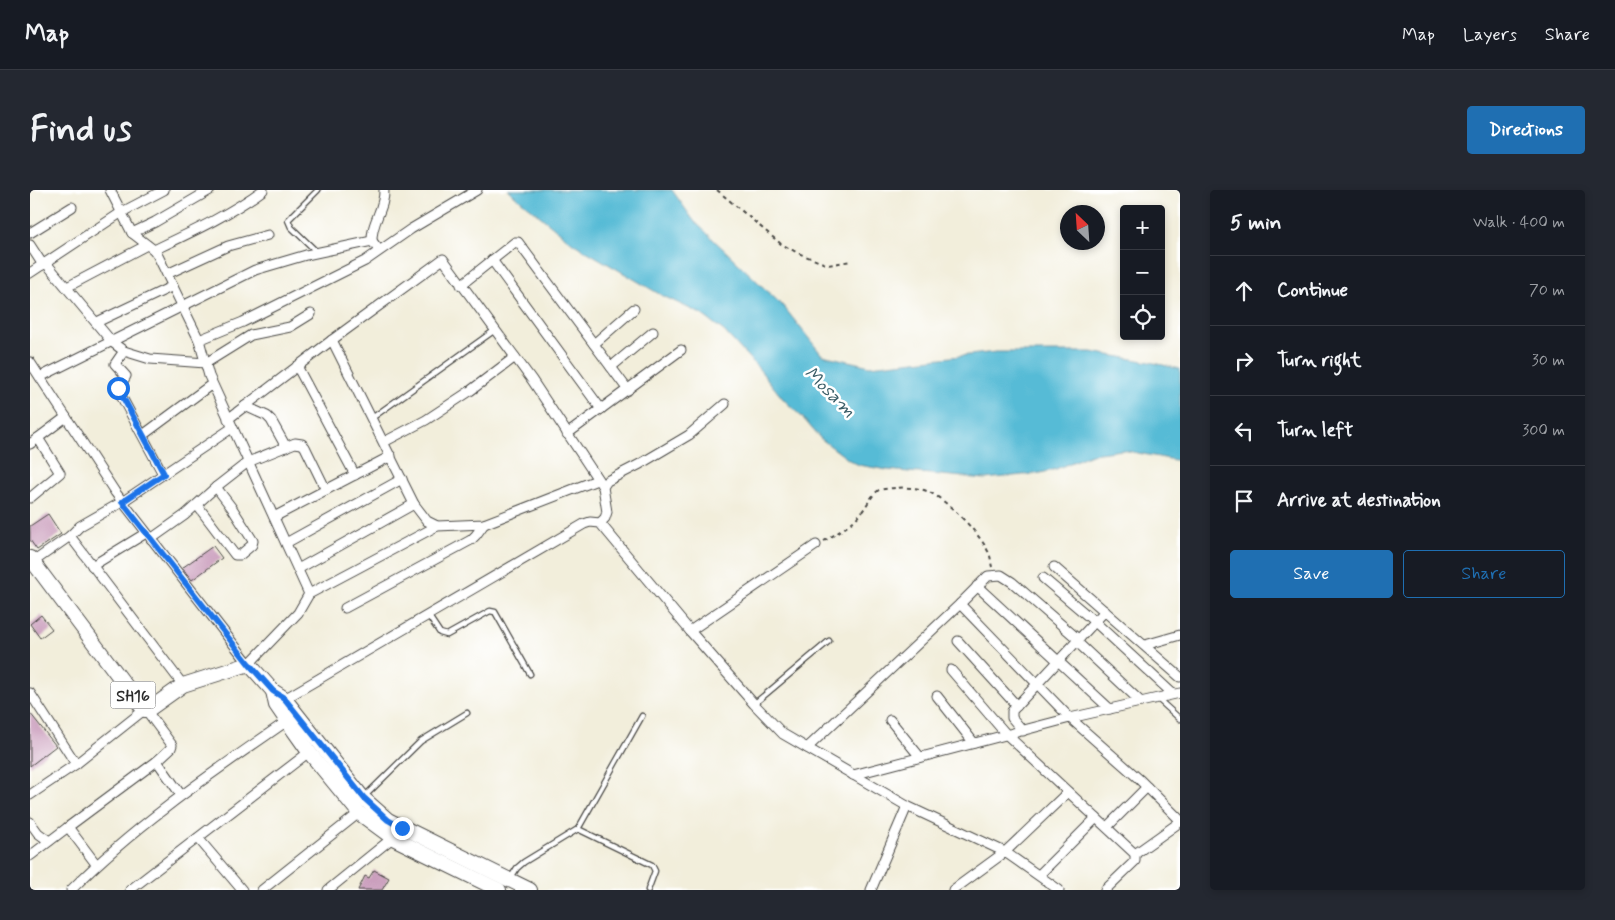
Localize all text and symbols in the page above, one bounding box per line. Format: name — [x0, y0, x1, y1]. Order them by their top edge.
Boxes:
text: Map — [25, 19, 69, 50]
text: Map — [1402, 23, 1435, 47]
text: Layers — [1463, 23, 1517, 47]
text: Share — [1545, 23, 1590, 47]
button: Directions — [1467, 106, 1585, 154]
text: Find us — [30, 107, 132, 153]
north arrow — [1060, 205, 1105, 250]
map controls — [1120, 205, 1165, 340]
button: + — [1120, 205, 1165, 250]
text: 5 min — [1230, 209, 1282, 237]
text: Walk · 400 m — [1473, 212, 1565, 233]
button: − — [1120, 250, 1165, 295]
icon: ahead — [1230, 277, 1258, 305]
text: Continue — [1277, 278, 1348, 303]
text: 70 m — [1529, 280, 1565, 301]
button: locate — [1120, 295, 1165, 340]
icon: right — [1230, 347, 1258, 375]
text: Turn right — [1277, 348, 1361, 373]
text: 30 m — [1532, 350, 1565, 371]
water label: Mosam — [799, 361, 861, 423]
route start — [107, 377, 130, 400]
icon: left — [1230, 417, 1258, 445]
text: Turn left — [1277, 418, 1353, 443]
text: 300 m — [1522, 420, 1565, 441]
icon: arrive — [1230, 487, 1258, 515]
text: Arrive at destination — [1277, 488, 1441, 513]
button: Save — [1230, 550, 1393, 598]
button: Share — [1403, 550, 1565, 598]
road number: SH16 — [110, 682, 156, 708]
route end — [391, 817, 414, 840]

